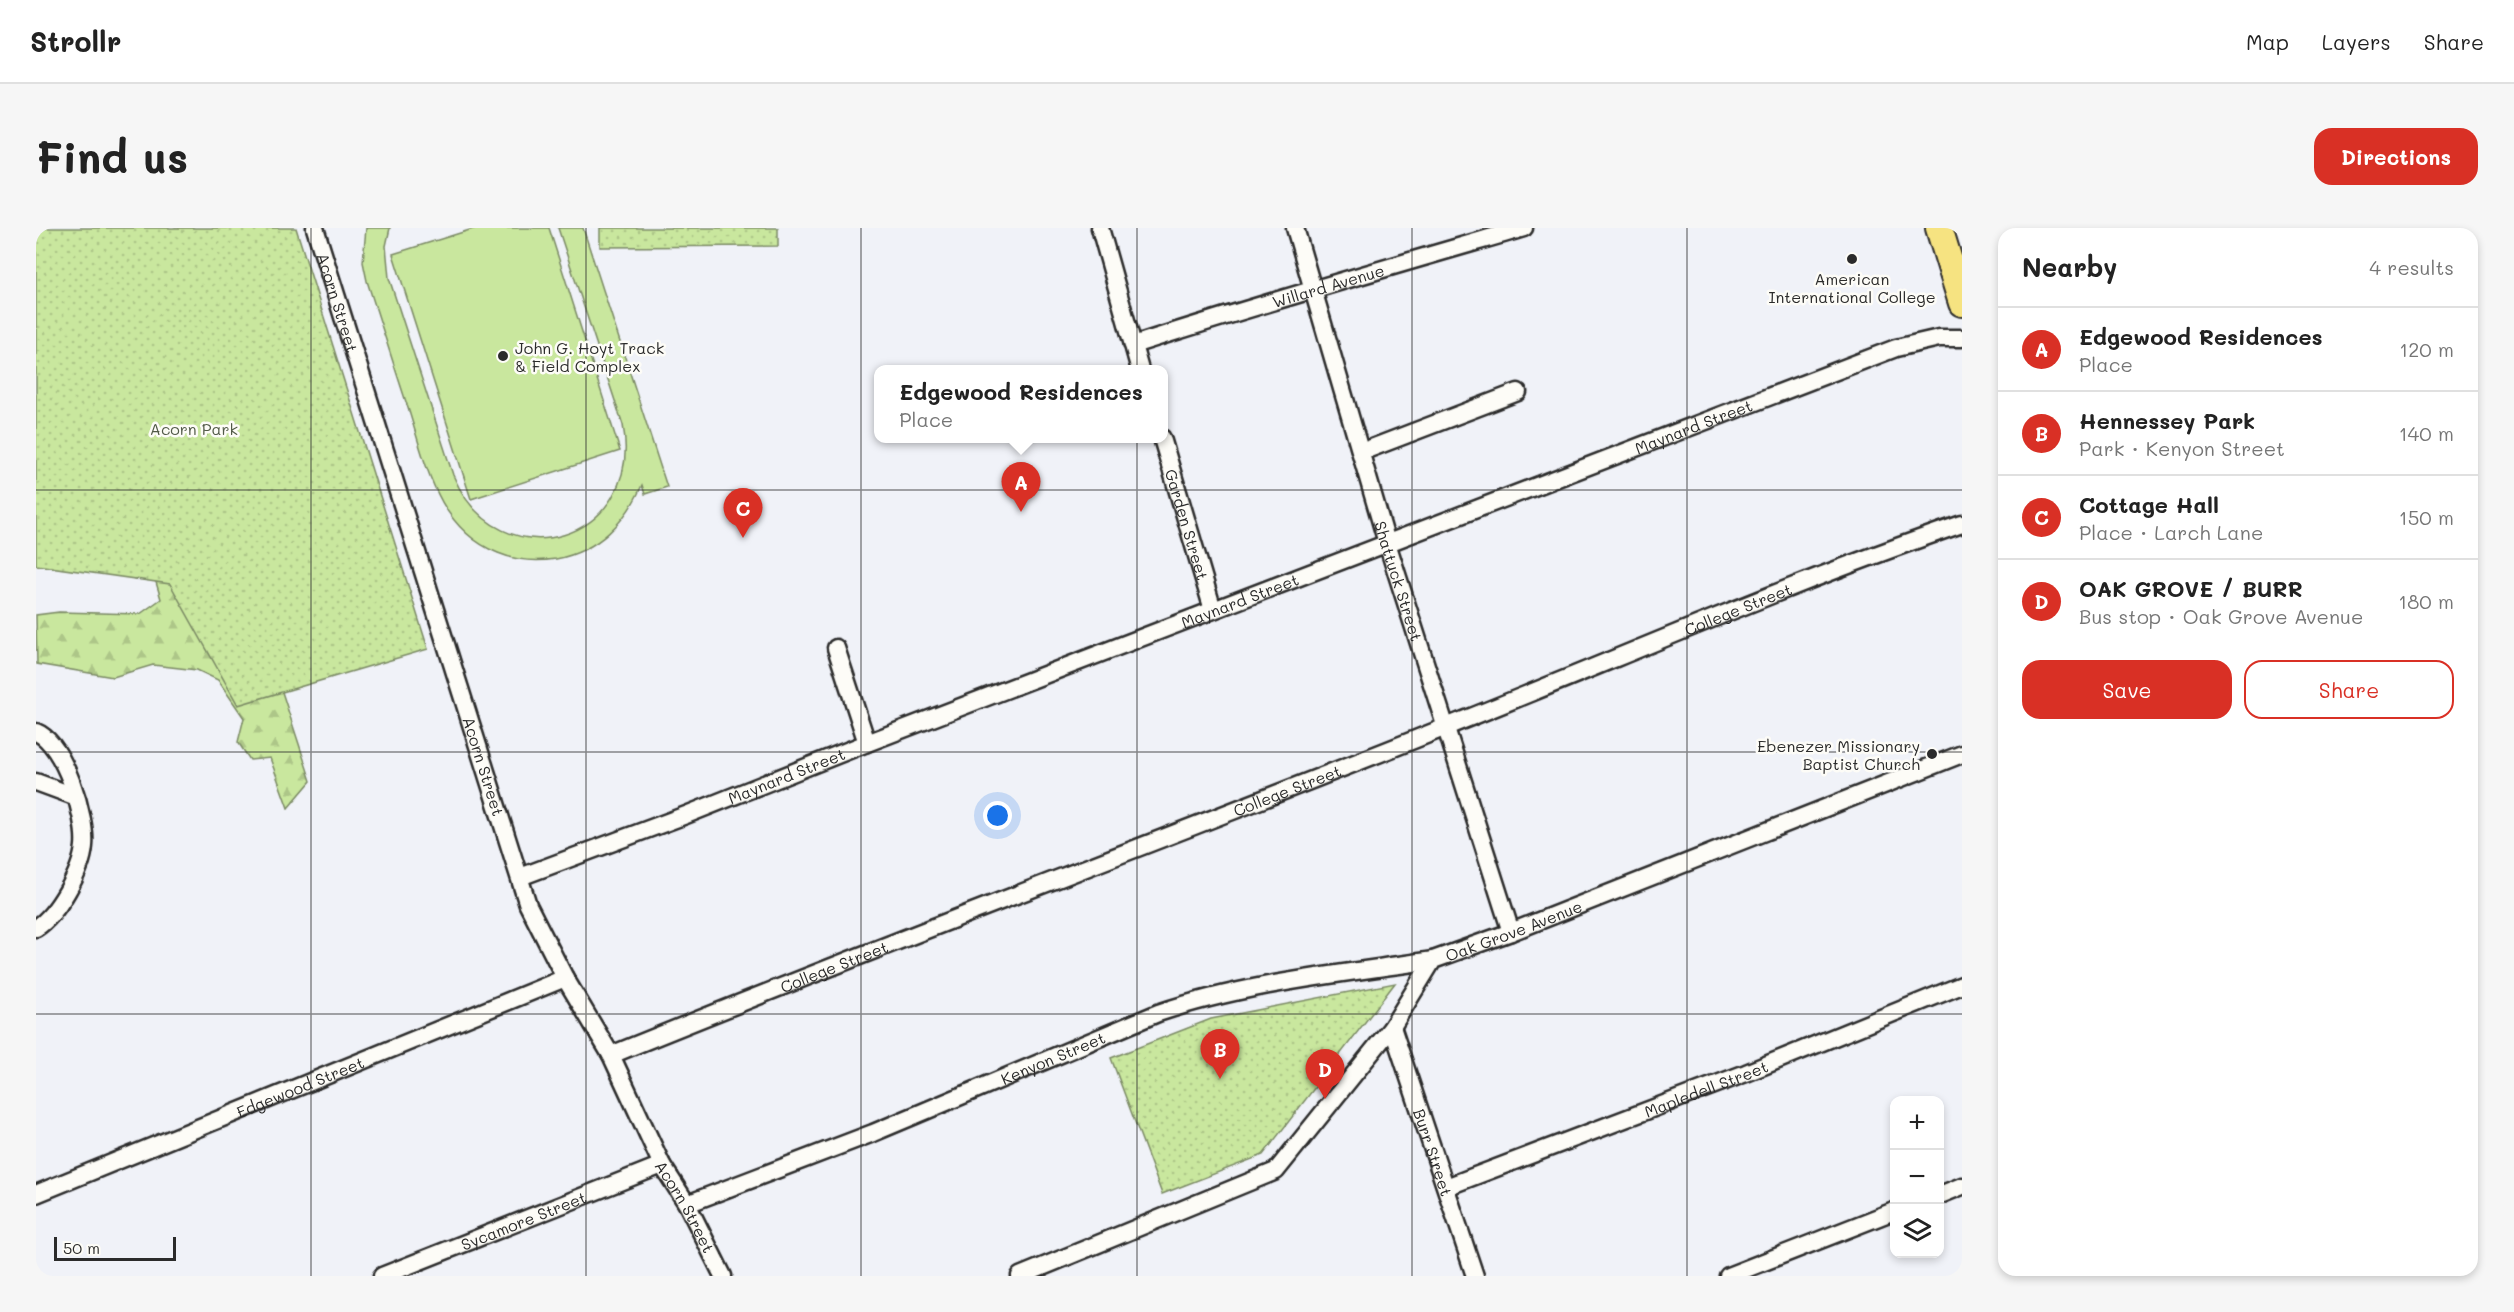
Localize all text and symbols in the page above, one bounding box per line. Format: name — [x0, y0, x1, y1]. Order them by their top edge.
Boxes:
text: Strollr — [30, 23, 121, 59]
text: Map — [2246, 28, 2289, 55]
text: Layers — [2322, 28, 2391, 55]
text: Share — [2424, 28, 2484, 55]
button: Directions — [2314, 128, 2478, 185]
text: Find us — [36, 129, 188, 184]
street label: Acorn Street — [313, 250, 364, 355]
text: Nearby — [2022, 250, 2117, 284]
marker: American International College — [1845, 252, 1859, 266]
text: 4 results — [2369, 254, 2454, 280]
street label: Willard Avenue — [1270, 259, 1386, 312]
place label: American International College — [1768, 268, 1936, 307]
text: Edgewood Residences — [2079, 322, 2323, 351]
text: A — [2035, 336, 2048, 362]
text: 120 m — [2399, 336, 2454, 362]
place label: John G. Hoyt Track & Field Complex — [515, 337, 664, 376]
marker: John G. Hoyt Track & Field Complex — [496, 349, 510, 363]
text: Place — [2079, 351, 2133, 377]
popup — [874, 365, 1168, 443]
text: Edgewood Residences — [899, 377, 1143, 406]
street label: Maynard Street — [1631, 394, 1755, 458]
text: Place — [899, 406, 953, 432]
text: Hennessey Park — [2079, 406, 2255, 435]
park label: Acorn Park — [150, 418, 238, 439]
text: B — [2035, 420, 2048, 446]
text: 140 m — [2399, 420, 2454, 446]
text: Park · Kenyon Street — [2079, 435, 2285, 461]
pin: A — [1002, 462, 1040, 512]
street label: Garden Street — [1161, 466, 1214, 582]
pin: C — [724, 488, 762, 538]
text: Cottage Hall — [2079, 490, 2219, 519]
text: C — [2034, 504, 2049, 530]
text: 150 m — [2399, 504, 2454, 530]
street label: Shattuck Street — [1371, 518, 1428, 644]
text: Place · Larch Lane — [2079, 519, 2263, 545]
street label: Maynard Street — [1178, 568, 1301, 632]
text: OAK GROVE / BURR — [2079, 574, 2303, 603]
street label: College Street — [1681, 578, 1795, 640]
text: D — [2034, 588, 2049, 614]
text: 180 m — [2398, 588, 2454, 614]
text: Bus stop · Oak Grove Avenue — [2079, 603, 2363, 629]
button: Save — [2022, 660, 2232, 719]
button: Share — [2244, 660, 2454, 719]
street label: Acorn Street — [459, 714, 510, 818]
place label: Ebenezer Missionary Baptist Church — [1757, 735, 1920, 774]
street label: Maynard Street — [725, 742, 848, 808]
marker: Ebenezer Missionary Baptist Church — [1925, 747, 1939, 761]
street label: College Street — [1230, 759, 1344, 820]
your location — [983, 801, 1012, 830]
street label: Oak Grove Avenue — [1442, 895, 1585, 965]
street label: College Street — [777, 935, 891, 997]
street label: Kenyon Street — [997, 1026, 1108, 1089]
pin: B — [1200, 1030, 1240, 1079]
pin: D — [1306, 1050, 1344, 1099]
street label: Edgewood Street — [233, 1051, 367, 1122]
street label: Mapledell Street — [1641, 1055, 1771, 1121]
map controls — [1890, 1096, 1944, 1258]
button: + — [1890, 1096, 1944, 1150]
street label: Burr Street — [1409, 1106, 1458, 1199]
button: − — [1890, 1150, 1944, 1204]
street label: Acorn Street — [651, 1156, 720, 1256]
street label: Sycamore Street — [458, 1186, 589, 1254]
button: layers — [1890, 1204, 1944, 1258]
scale bar — [54, 1234, 176, 1262]
text: 50 m — [63, 1237, 100, 1258]

